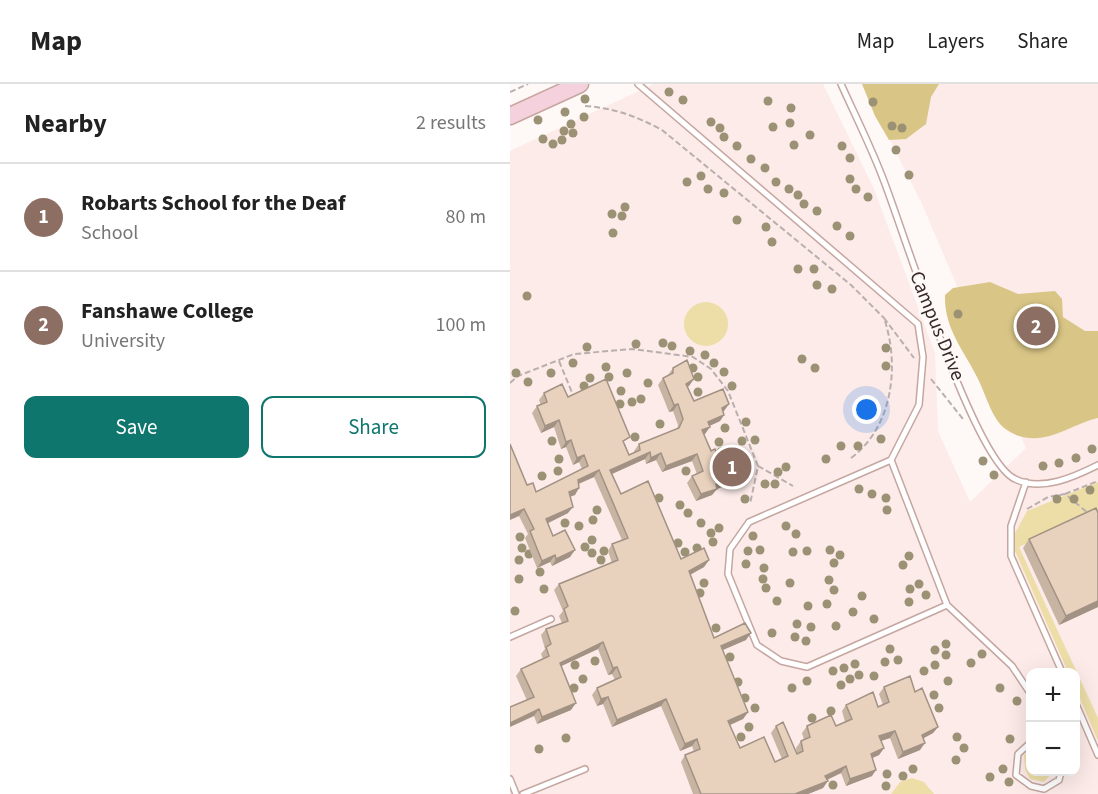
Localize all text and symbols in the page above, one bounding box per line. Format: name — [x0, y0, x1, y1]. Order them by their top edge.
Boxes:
text: Map — [30, 21, 82, 61]
text: Map — [857, 26, 894, 56]
text: Layers — [927, 26, 984, 56]
text: Share — [1017, 26, 1068, 56]
text: Nearby — [24, 105, 107, 142]
text: 2 results — [416, 109, 486, 137]
text: Robarts School for the Deaf — [81, 187, 345, 219]
text: 1 — [38, 203, 49, 231]
text: 80 m — [446, 203, 486, 231]
text: School — [81, 219, 138, 247]
street label: Campus Drive — [902, 267, 972, 385]
text: Fanshawe College — [81, 295, 254, 327]
pin: 2 — [1016, 304, 1056, 348]
text: 2 — [38, 311, 49, 339]
text: 100 m — [436, 311, 486, 339]
text: University — [81, 327, 165, 355]
your location — [852, 395, 881, 424]
button: Save — [24, 396, 249, 458]
button: Share — [261, 396, 486, 458]
pin: 1 — [712, 444, 752, 490]
map controls — [1026, 668, 1080, 776]
button: + — [1026, 668, 1080, 722]
button: − — [1026, 722, 1080, 776]

